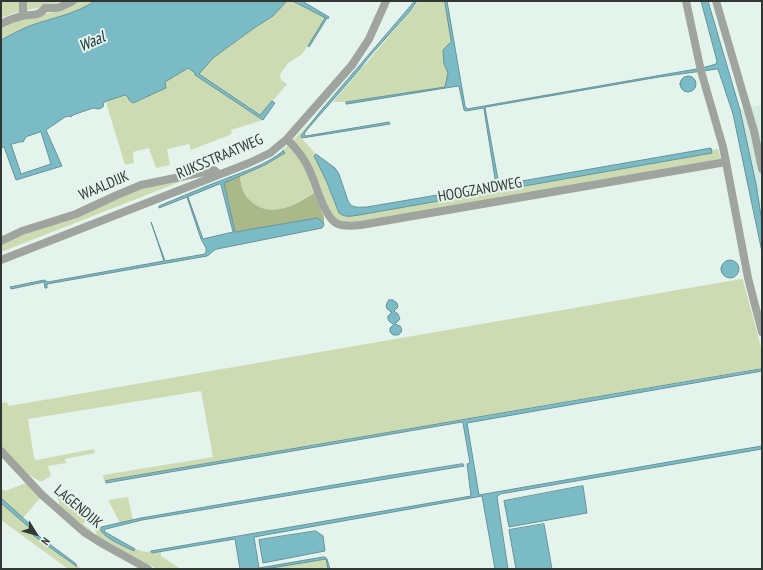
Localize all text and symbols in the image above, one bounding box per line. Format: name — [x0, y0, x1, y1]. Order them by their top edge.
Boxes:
water label: Waal — [76, 28, 108, 56]
street label: RIJKSSTRAATWEG — [174, 131, 266, 183]
street label: WAALDIJK — [76, 167, 132, 205]
street label: HOOGZANDWEG — [437, 174, 523, 206]
street label: LAGENDIJK — [50, 482, 106, 532]
north arrow — [16, 514, 56, 554]
text: N — [38, 535, 53, 548]

